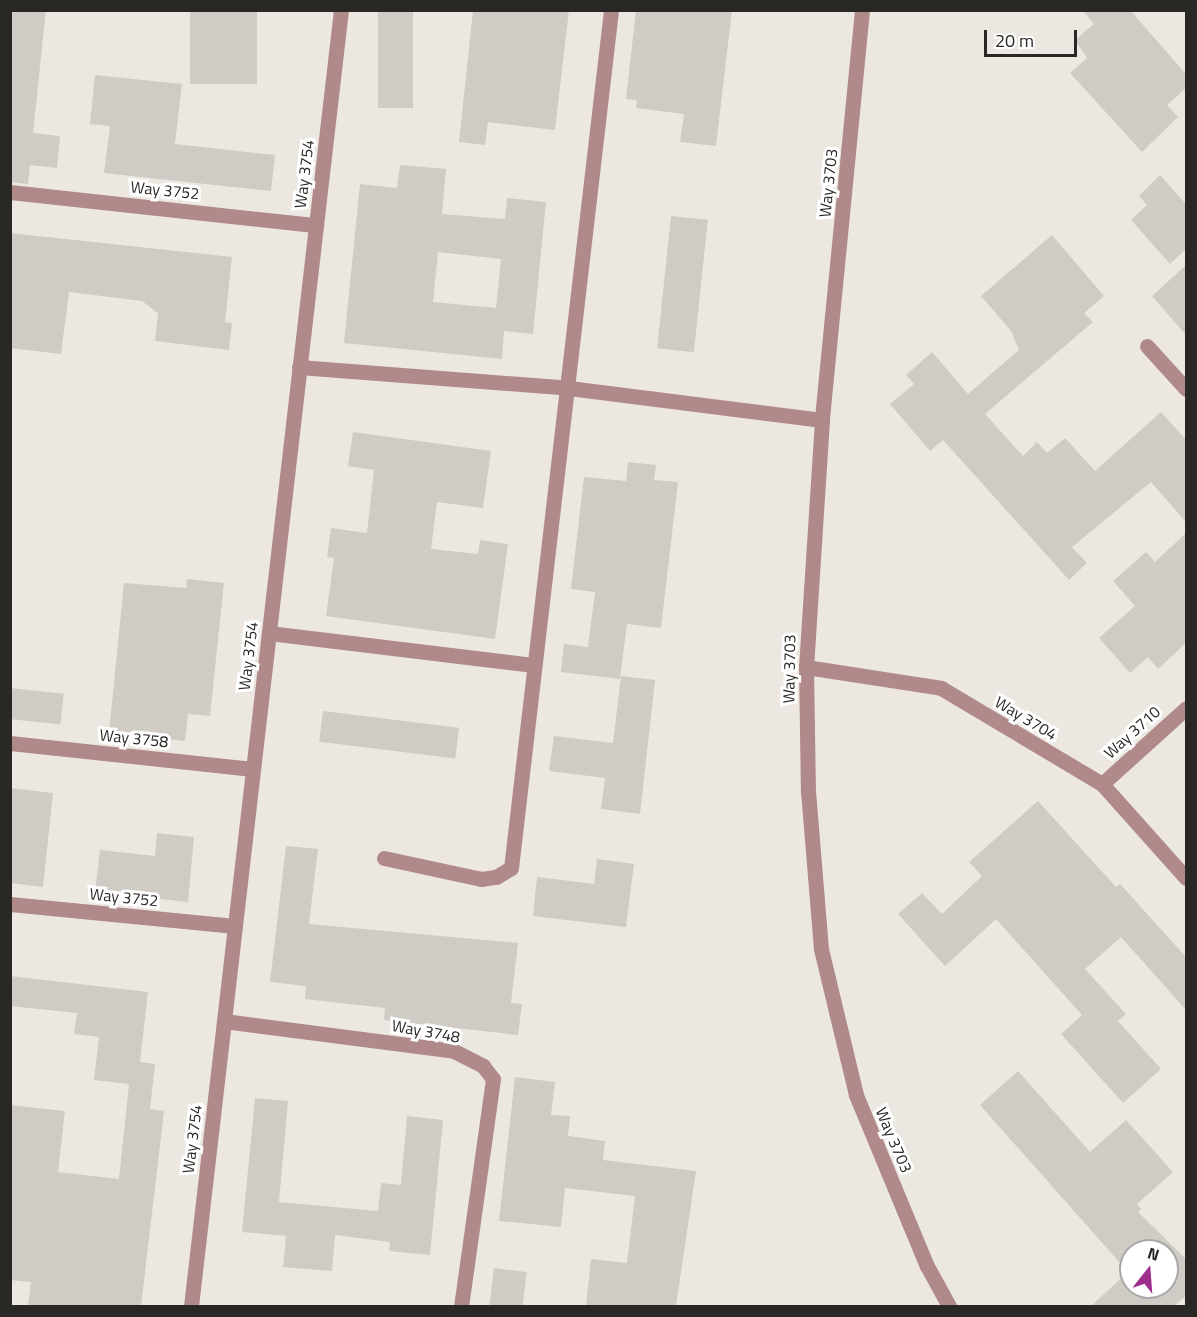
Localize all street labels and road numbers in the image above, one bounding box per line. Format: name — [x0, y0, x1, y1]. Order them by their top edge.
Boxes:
street label: Way 3754 — [290, 139, 318, 209]
street label: Way 3703 — [815, 148, 841, 218]
street label: Way 3752 — [130, 177, 200, 203]
street label: Way 3754 — [234, 621, 262, 691]
street label: Way 3703 — [779, 634, 799, 704]
street label: Way 3704 — [992, 692, 1060, 744]
street label: Way 3710 — [1100, 702, 1164, 762]
street label: Way 3758 — [99, 725, 169, 751]
street label: Way 3752 — [89, 884, 159, 910]
street label: Way 3748 — [390, 1016, 462, 1046]
street label: Way 3754 — [178, 1104, 206, 1174]
street label: Way 3703 — [872, 1105, 916, 1175]

